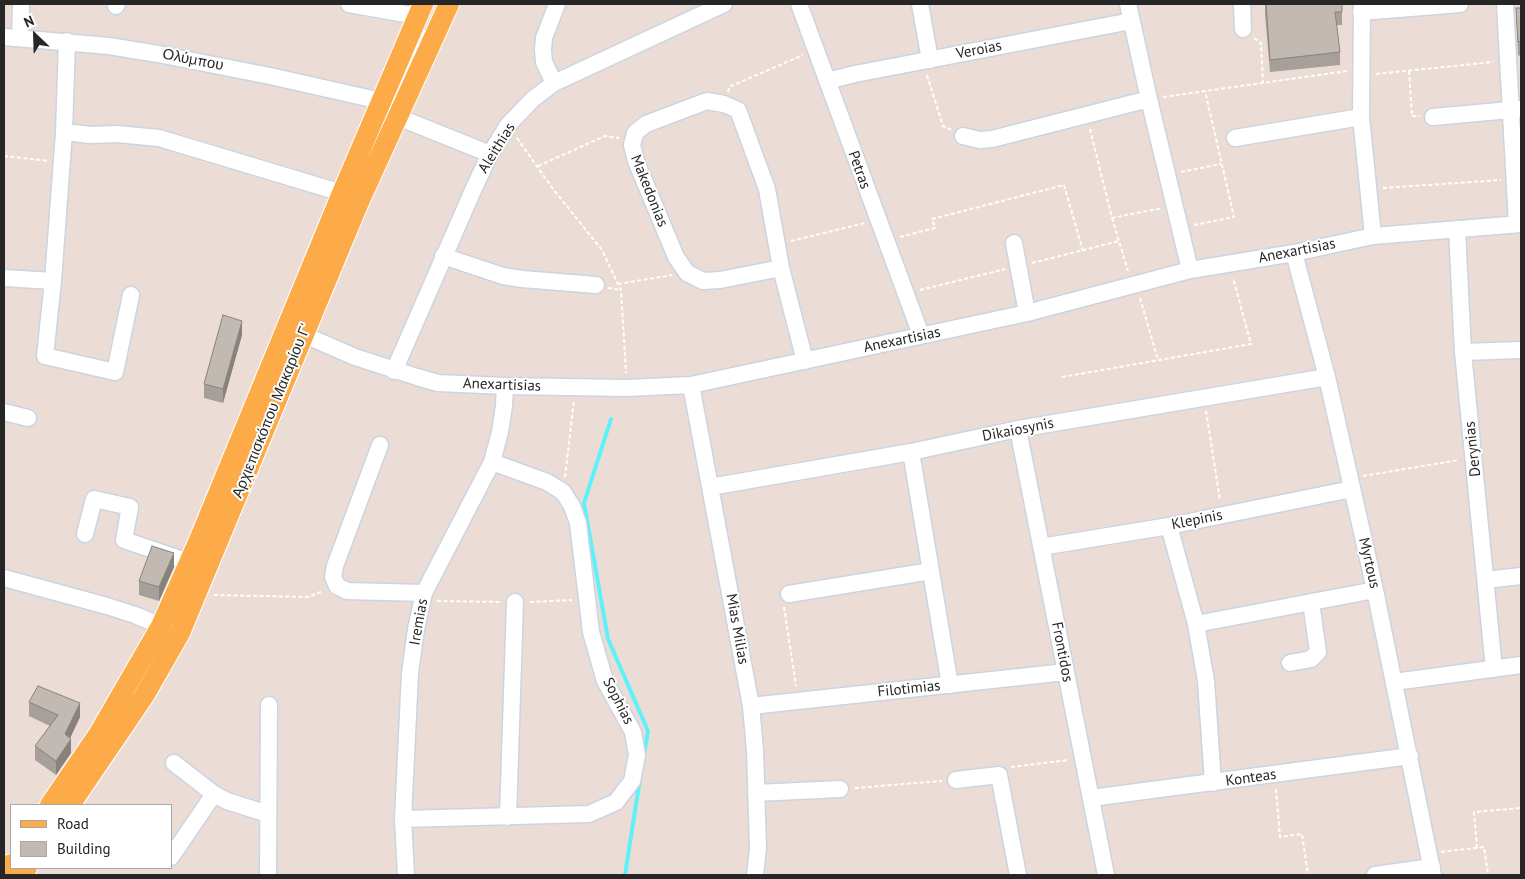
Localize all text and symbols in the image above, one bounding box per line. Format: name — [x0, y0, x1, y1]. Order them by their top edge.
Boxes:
north arrow — [10, 10, 60, 60]
text: N — [21, 11, 37, 31]
street label: Veroias — [955, 37, 1003, 63]
street label: Ολύμπου — [161, 45, 225, 75]
street label: Aleithias — [475, 120, 519, 176]
street label: Petras — [844, 148, 874, 192]
street label: Makedonias — [626, 152, 672, 230]
street label: Anexartisias — [1257, 235, 1337, 267]
street label: Αρχιεπισκόπου Μακαρίου Γ' — [229, 321, 315, 501]
street label: Anexartisias — [862, 323, 942, 357]
street label: Anexartisias — [463, 375, 541, 395]
street label: Dikaiosynis — [981, 414, 1055, 446]
street label: Derynias — [1461, 420, 1485, 478]
street label: Klepinis — [1170, 506, 1224, 534]
street label: Myrtous — [1354, 536, 1384, 590]
street label: Mias Milias — [722, 592, 752, 666]
street label: Iremias — [406, 597, 432, 647]
street label: Frontidos — [1047, 621, 1077, 683]
street label: Sophias — [599, 675, 637, 727]
street label: Filotimias — [877, 677, 941, 701]
street label: Konteas — [1225, 766, 1277, 790]
legend — [10, 804, 172, 869]
text: Road — [57, 814, 89, 833]
text: Building — [57, 839, 111, 858]

